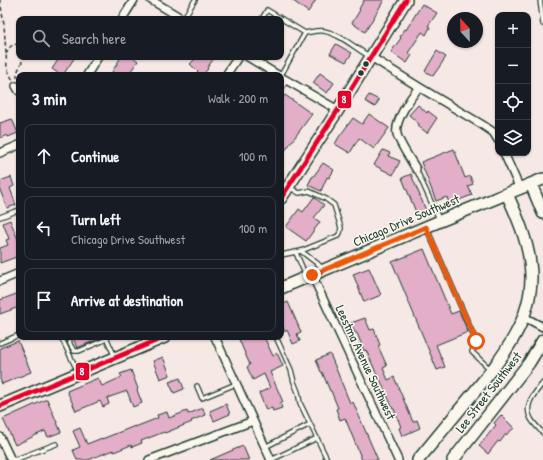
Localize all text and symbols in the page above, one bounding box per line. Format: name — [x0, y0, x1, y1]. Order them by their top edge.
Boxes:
north arrow — [447, 12, 483, 48]
map controls — [495, 12, 531, 156]
button: + — [495, 12, 531, 48]
search box — [16, 16, 284, 60]
icon: search — [30, 27, 52, 49]
text: Search here — [62, 28, 126, 49]
button: − — [495, 48, 531, 84]
unlabelled marker — [361, 59, 371, 69]
unlabelled marker — [356, 68, 366, 78]
button: locate — [495, 84, 531, 120]
text: 3 min — [32, 87, 67, 110]
text: Walk · 200 m — [208, 89, 268, 107]
line badge: 8 — [337, 90, 352, 109]
text: 8 — [342, 92, 347, 106]
button: layers — [495, 120, 531, 156]
icon: ahead — [33, 145, 55, 167]
text: Continue — [71, 146, 119, 167]
text: 100 m — [239, 147, 267, 165]
street label: Chicago Drive Southwest — [350, 189, 463, 251]
text: Turn left — [71, 209, 121, 230]
icon: left — [33, 217, 55, 239]
text: 100 m — [239, 219, 267, 237]
text: Chicago Drive Southwest — [71, 230, 185, 248]
route end — [303, 266, 321, 284]
icon: arrive — [33, 289, 55, 311]
text: Arrive at destination — [71, 290, 183, 311]
street label: Leestma Avenue Southwest — [332, 302, 401, 423]
route start — [467, 332, 485, 350]
street label: Lee Street Southwest — [451, 347, 526, 436]
line badge: 8 — [75, 362, 90, 381]
text: 8 — [80, 364, 85, 378]

